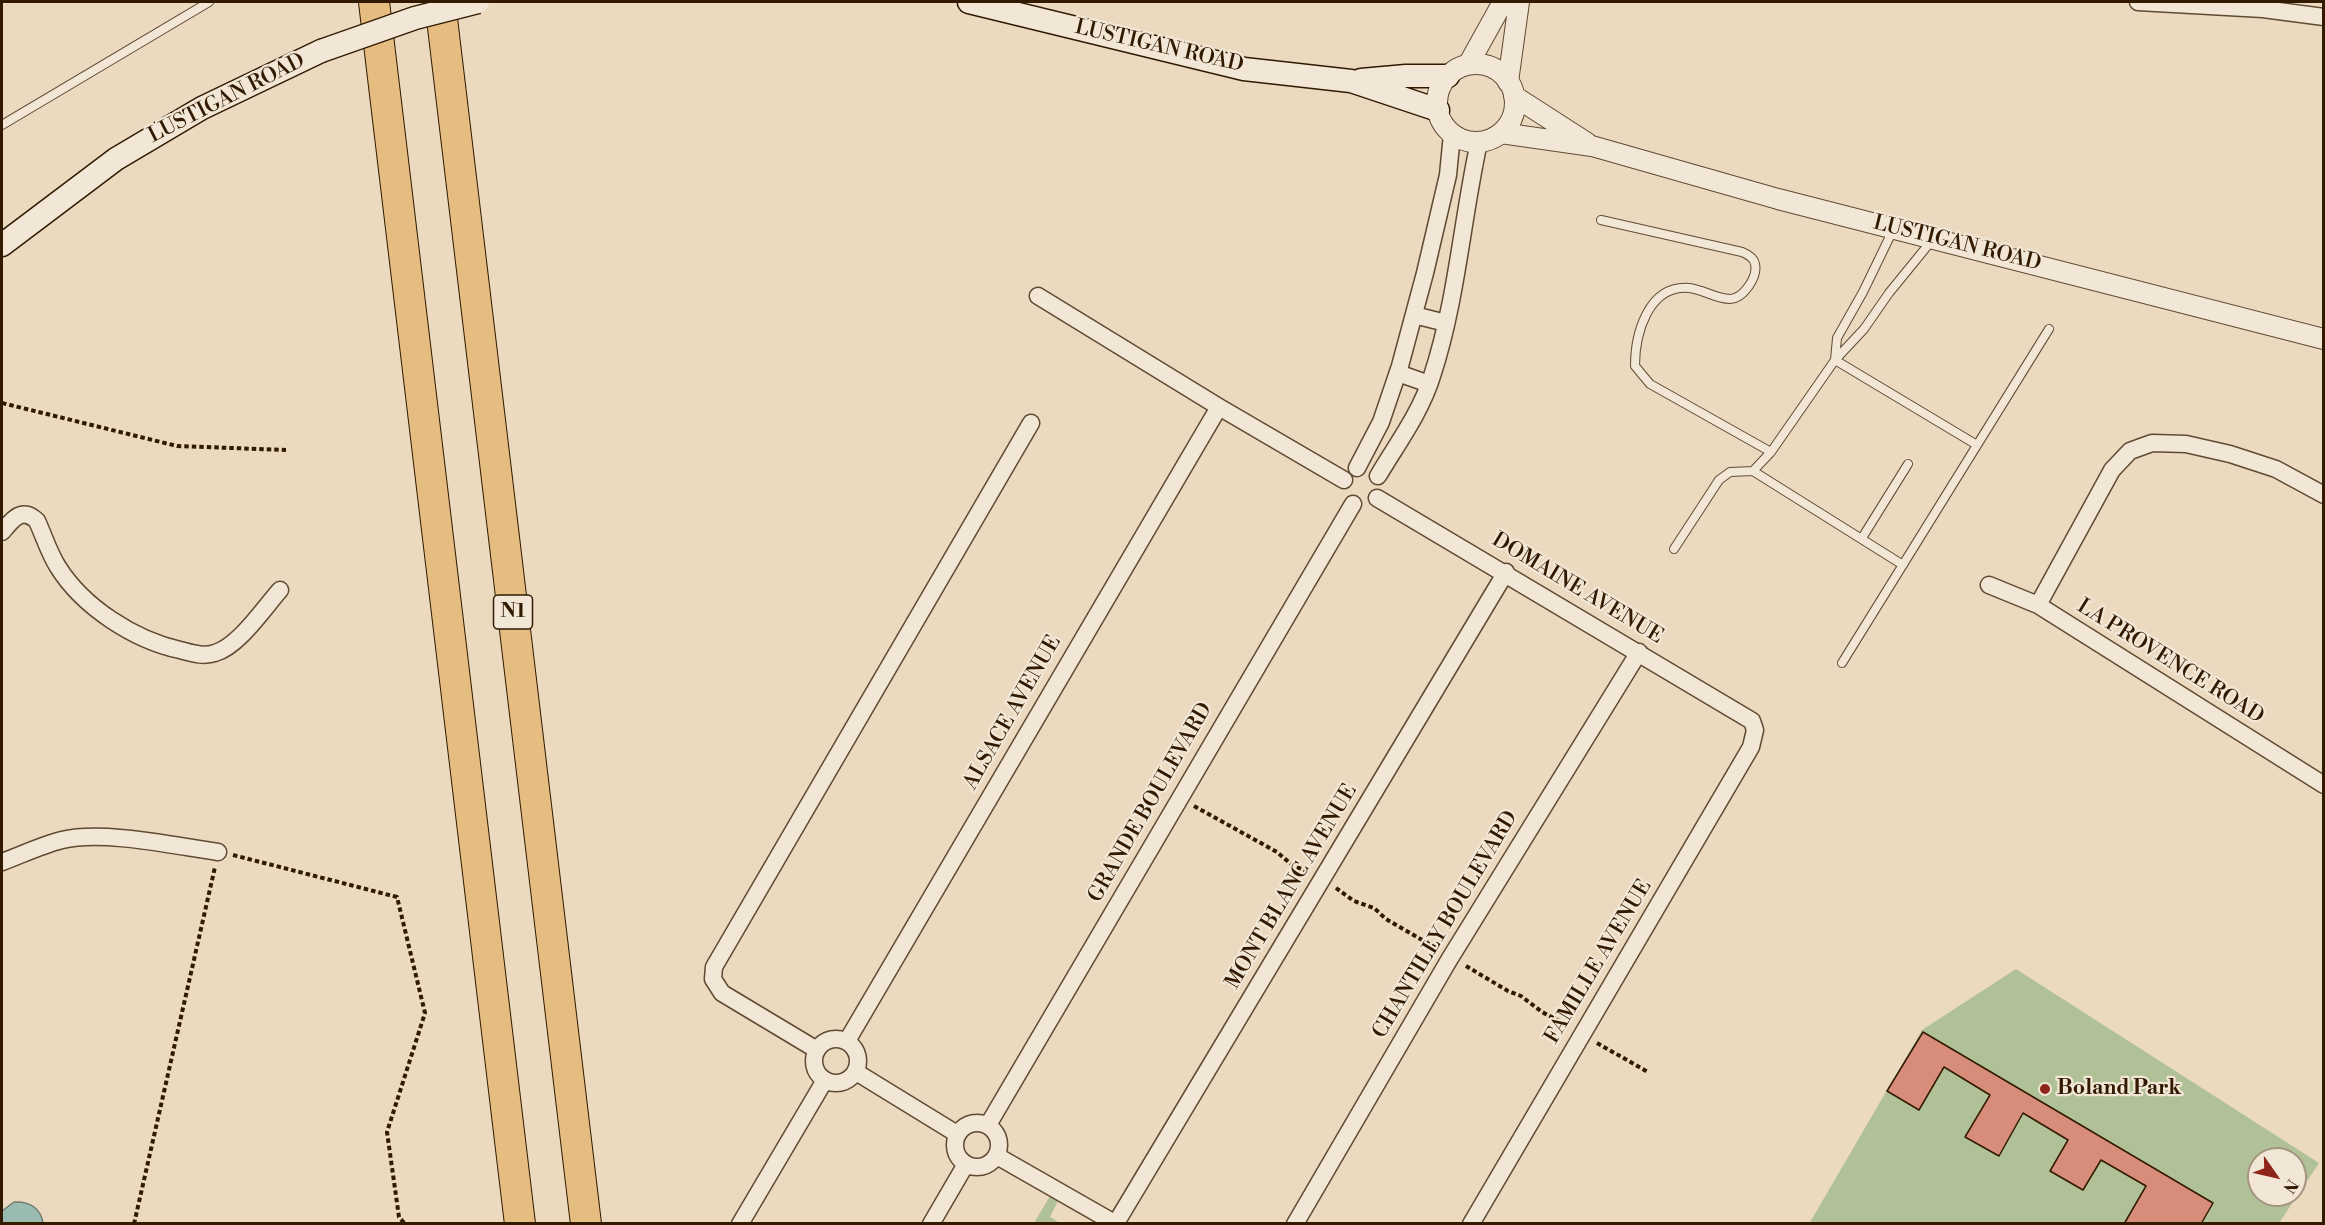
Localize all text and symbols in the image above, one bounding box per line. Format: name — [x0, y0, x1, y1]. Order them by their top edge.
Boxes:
street label: LUSTIGAN ROAD — [1072, 15, 1246, 79]
street label: LUSTIGAN ROAD — [144, 49, 310, 149]
street label: LUSTIGAN ROAD — [1870, 211, 2044, 277]
street label: DOMAINE AVENUE — [1487, 528, 1667, 650]
street label: LA PROVENCE ROAD — [2072, 594, 2268, 730]
road number: N1 — [494, 595, 532, 629]
street label: ALSACE AVENUE — [959, 631, 1067, 795]
street label: GRANDE BOULEVARD — [1083, 699, 1219, 907]
street label: MONT BLANC AVENUE — [1221, 780, 1363, 994]
street label: CHANTILLY BOULEVARD — [1368, 807, 1524, 1043]
street label: FAMILLE AVENUE — [1540, 875, 1658, 1049]
place label: Boland Park — [2057, 1076, 2181, 1102]
marker: Boland Park — [2038, 1082, 2052, 1096]
north arrow — [2247, 1147, 2307, 1207]
text: N — [2278, 1175, 2302, 1197]

